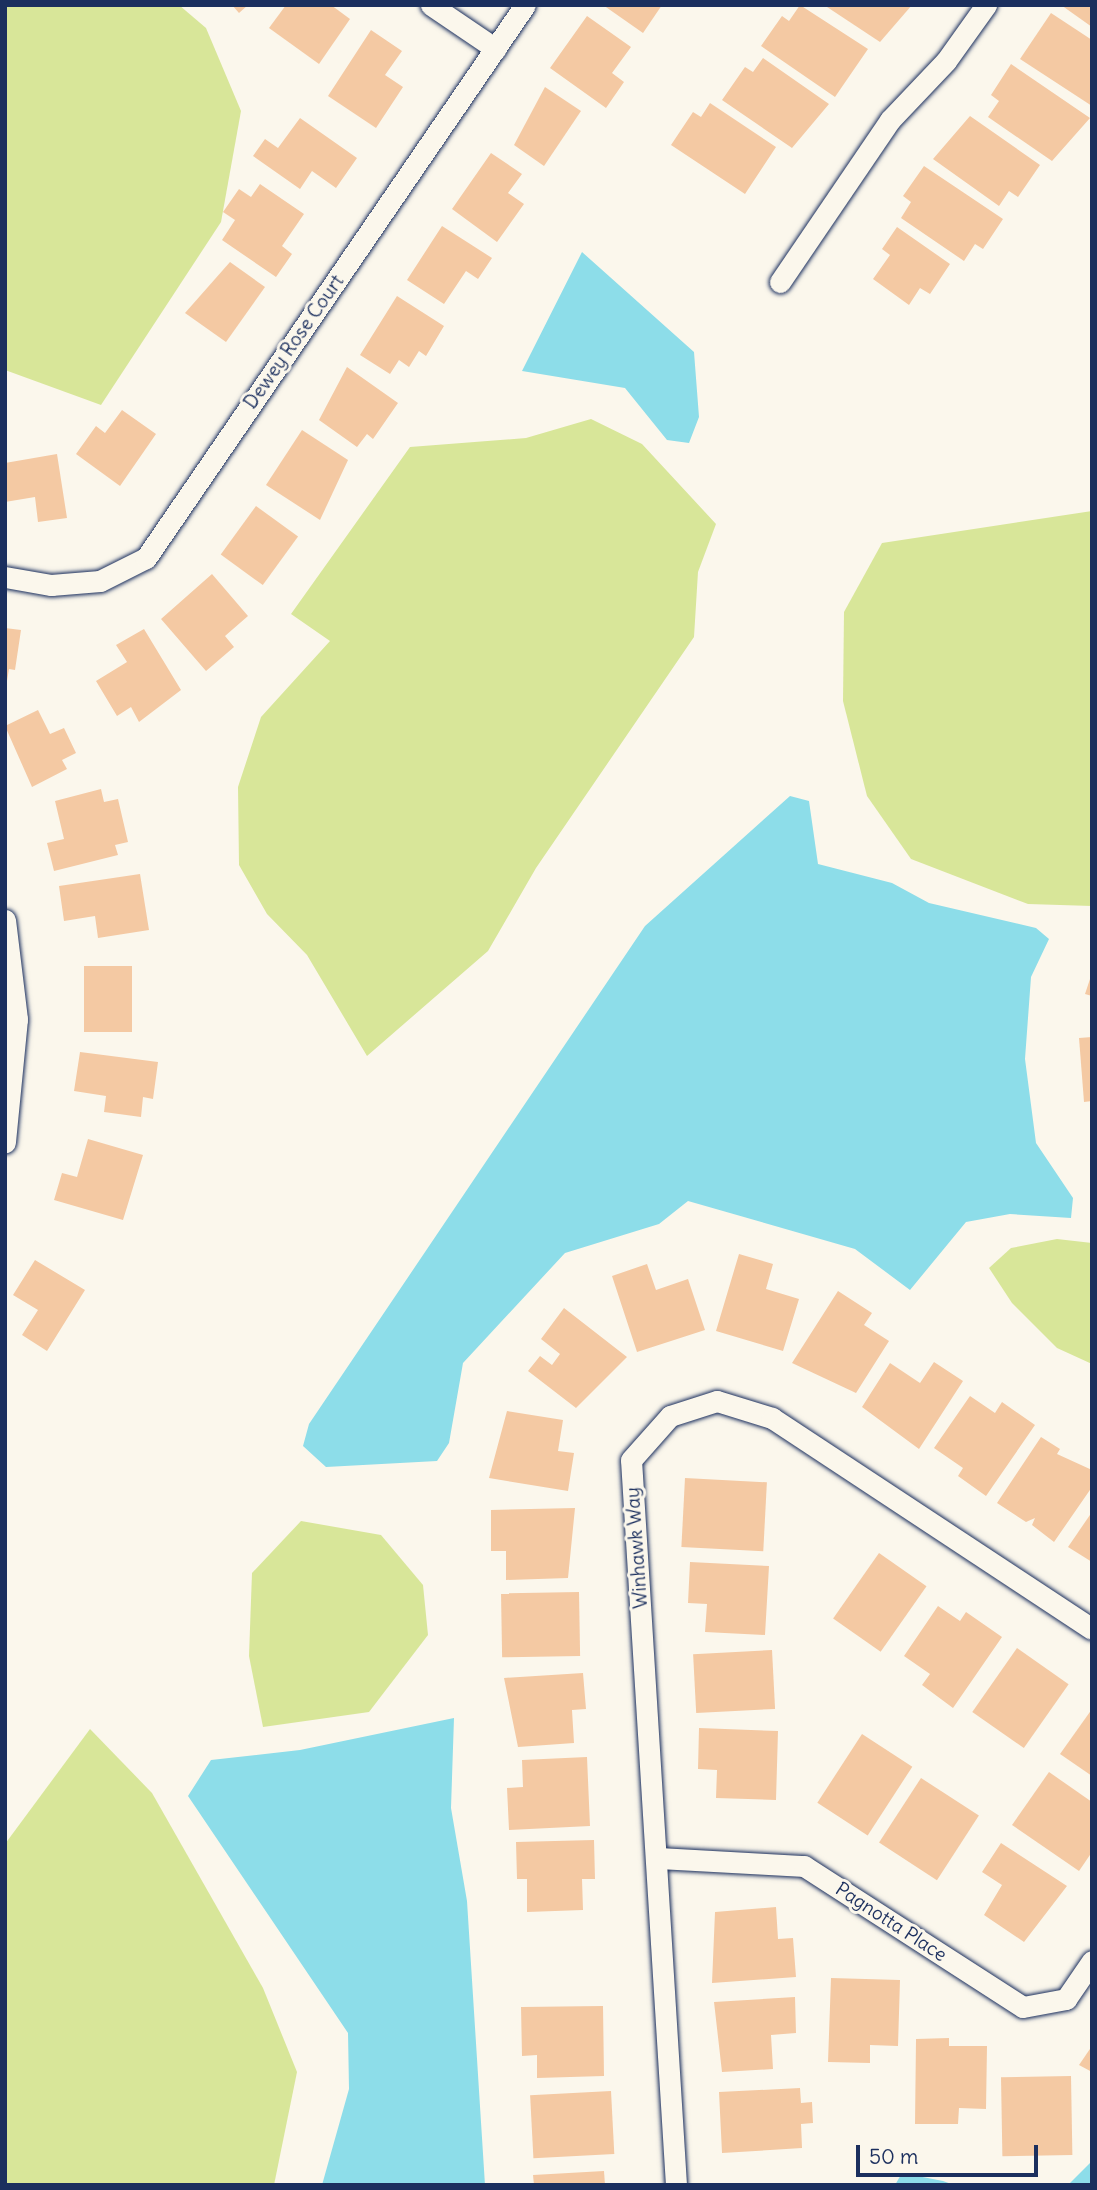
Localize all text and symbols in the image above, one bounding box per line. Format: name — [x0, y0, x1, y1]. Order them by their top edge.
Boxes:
street label: Dewey Rose Court — [239, 271, 349, 413]
street label: Winhawk Way — [621, 1487, 653, 1609]
street label: Pagnotta Place — [831, 1878, 951, 1966]
scale bar — [859, 2130, 1041, 2174]
text: 50 m — [869, 2143, 918, 2170]

